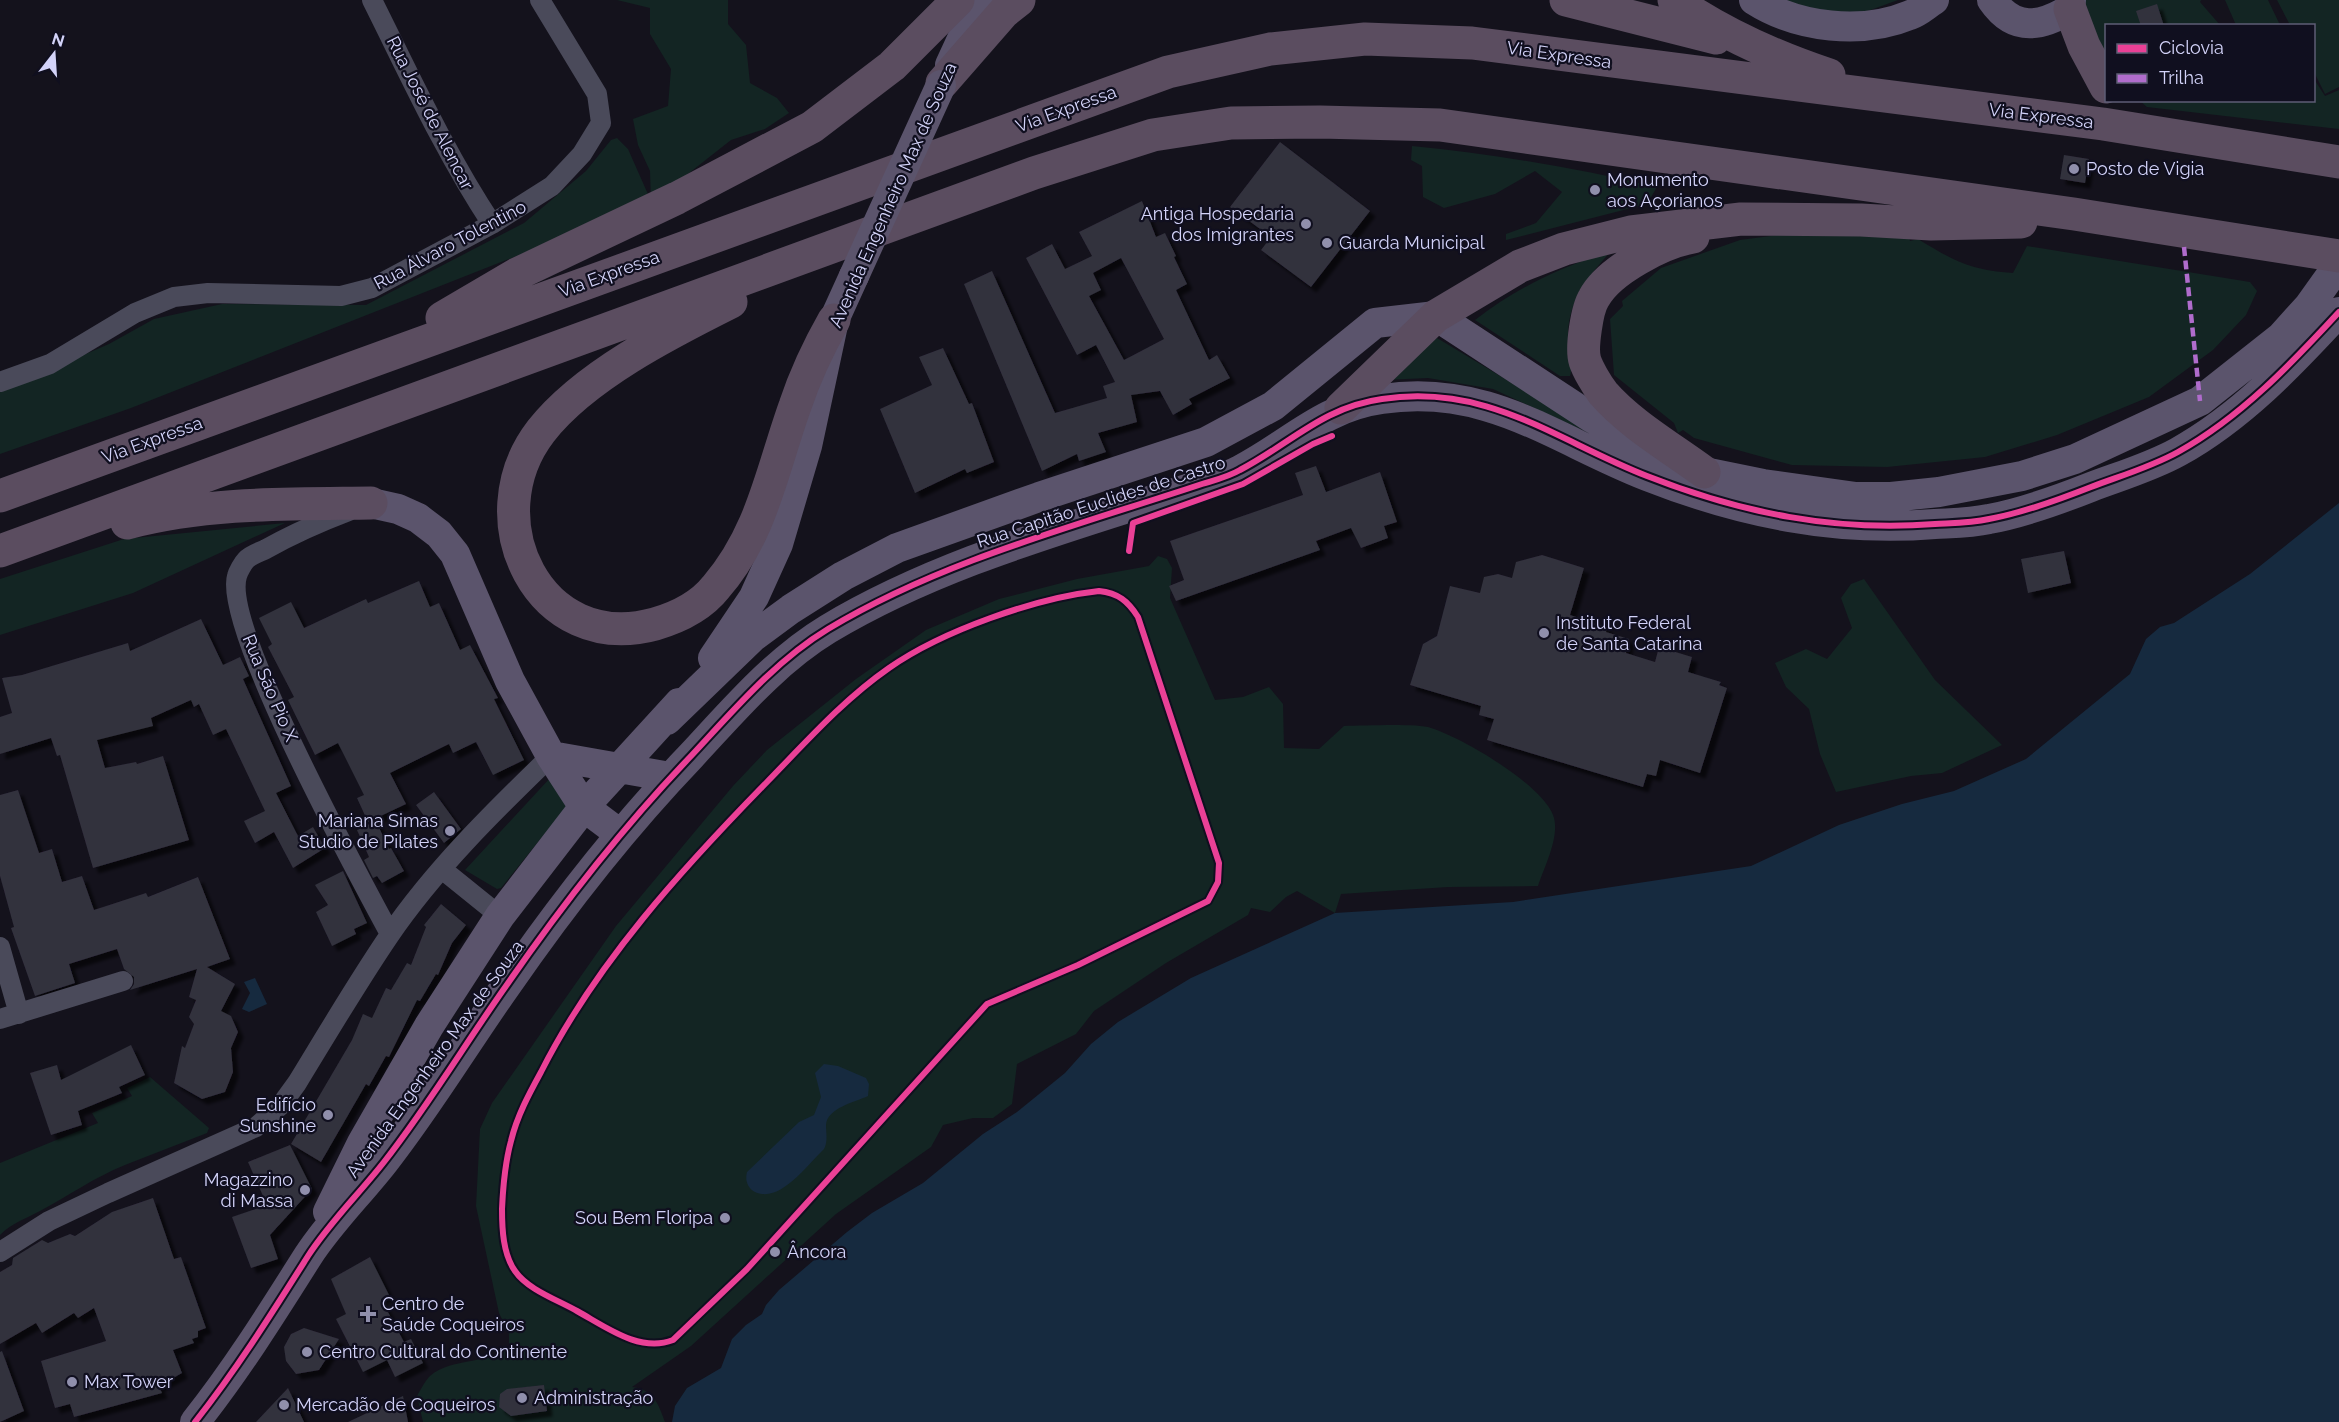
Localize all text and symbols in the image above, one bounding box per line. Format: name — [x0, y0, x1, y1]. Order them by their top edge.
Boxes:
north arrow — [24, 24, 84, 84]
legend — [2105, 24, 2315, 102]
text: N — [50, 29, 67, 51]
street label: Rua José de Alencar — [383, 33, 479, 194]
street label: Via Expressa — [1505, 37, 1613, 72]
text: Ciclovia — [2159, 37, 2224, 58]
street label: Avenida Engenheiro Max de Souza — [824, 59, 961, 331]
text: Trilha — [2159, 67, 2204, 88]
street label: Via Expressa — [1013, 81, 1119, 136]
street label: Via Expressa — [1987, 99, 2095, 132]
place label: Posto de Vigia — [2086, 158, 2204, 179]
marker: Posto de Vigia — [2067, 162, 2081, 176]
place label: Monumento aos Açorianos — [1607, 169, 1723, 211]
marker: Monumento aos Açorianos — [1588, 183, 1602, 197]
street label: Rua Álvaro Tolentino — [370, 194, 530, 294]
place label: Antiga Hospedaria dos Imigrantes — [1141, 203, 1294, 245]
marker: Antiga Hospedaria dos Imigrantes — [1299, 217, 1313, 231]
place label: Guarda Municipal — [1339, 232, 1485, 253]
marker: Guarda Municipal — [1320, 236, 1334, 250]
street label: Via Expressa — [556, 246, 662, 301]
street label: Via Expressa — [99, 412, 205, 467]
street label: Rua Capitão Euclides de Castro — [974, 451, 1228, 552]
place label: Instituto Federal de Santa Catarina — [1556, 612, 1702, 654]
marker: Instituto Federal de Santa Catarina — [1537, 626, 1551, 640]
street label: Rua São Pio X — [238, 631, 303, 745]
place label: Mariana Simas Studio de Pilates — [299, 810, 438, 852]
marker: Mariana Simas Studio de Pilates — [443, 824, 457, 838]
street label: Avenida Engenheiro Max de Souza — [342, 936, 528, 1181]
place label: Edifício Sunshine — [240, 1094, 316, 1136]
marker: Edifício Sunshine — [321, 1108, 335, 1122]
place label: Magazzino di Massa — [204, 1169, 293, 1211]
marker: Magazzino di Massa — [298, 1183, 312, 1197]
place label: Sou Bem Floripa — [575, 1207, 713, 1228]
marker: Sou Bem Floripa — [718, 1211, 732, 1225]
place label: Âncora — [787, 1240, 846, 1262]
marker: Âncora — [768, 1245, 782, 1259]
place label: Centro de Saúde Coqueiros — [382, 1293, 525, 1335]
marker: Centro de Saúde Coqueiros — [359, 1305, 377, 1323]
place label: Centro Cultural do Continente — [319, 1341, 568, 1362]
marker: Centro Cultural do Continente — [300, 1345, 314, 1359]
place label: Max Tower — [84, 1371, 174, 1392]
marker: Max Tower — [65, 1375, 79, 1389]
place label: Administração — [534, 1387, 653, 1408]
marker: Administração — [515, 1391, 529, 1405]
place label: Mercadão de Coqueiros — [296, 1394, 496, 1415]
marker: Mercadão de Coqueiros — [277, 1398, 291, 1412]

